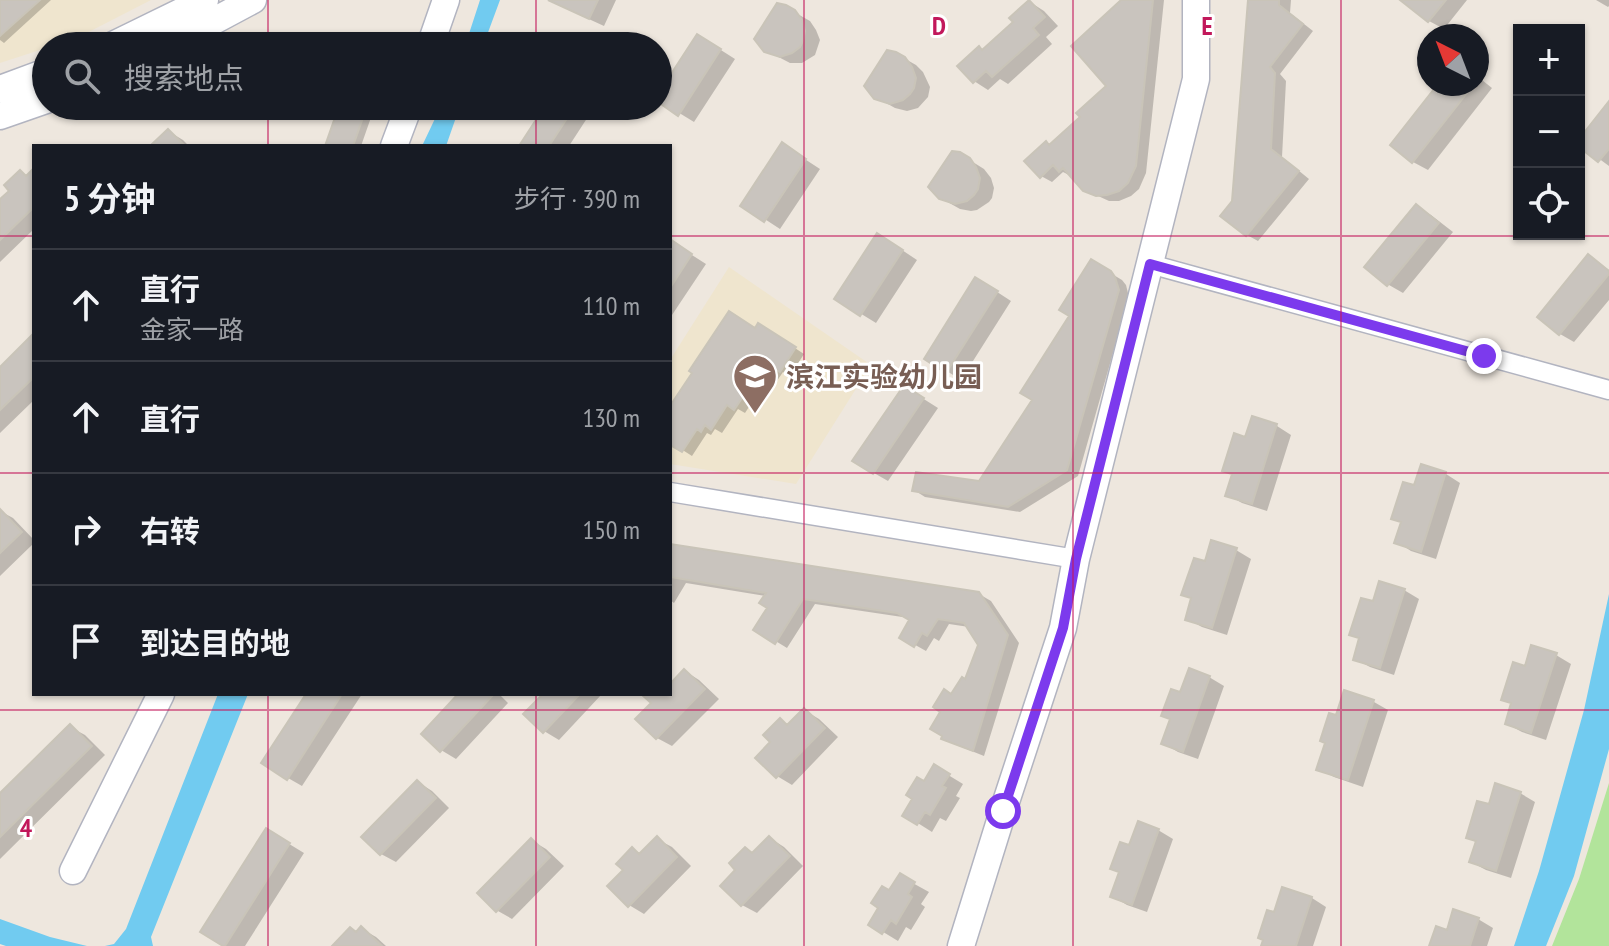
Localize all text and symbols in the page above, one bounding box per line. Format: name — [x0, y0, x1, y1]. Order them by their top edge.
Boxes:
text: D — [932, 9, 946, 42]
text: E — [1201, 9, 1213, 42]
north arrow — [1417, 24, 1489, 96]
map controls — [1513, 24, 1585, 240]
button: + — [1513, 24, 1585, 96]
search box — [32, 32, 672, 120]
icon: search — [60, 54, 104, 98]
text: 搜索地点 — [124, 58, 244, 97]
button: − — [1513, 96, 1585, 168]
button: locate — [1513, 168, 1585, 240]
text: 5 分钟 — [64, 176, 155, 220]
text: 步行 · 390 m — [514, 182, 640, 215]
text: 直行 — [140, 269, 200, 308]
icon: ahead — [64, 283, 108, 327]
text: 110 m — [582, 289, 640, 322]
text: 金家一路 — [140, 313, 244, 346]
route end — [1466, 338, 1502, 374]
school or university icon: 滨江实验幼儿园 — [731, 352, 779, 415]
place label: 滨江实验幼儿园 — [786, 358, 982, 395]
icon: ahead — [64, 395, 108, 439]
text: 直行 — [140, 399, 200, 438]
text: 130 m — [582, 401, 640, 434]
icon: right — [64, 507, 108, 551]
text: 右转 — [140, 511, 200, 550]
text: 150 m — [582, 513, 640, 546]
icon: arrive — [64, 619, 108, 663]
text: 到达目的地 — [140, 623, 290, 662]
route start — [985, 793, 1021, 829]
text: 4 — [20, 811, 33, 844]

